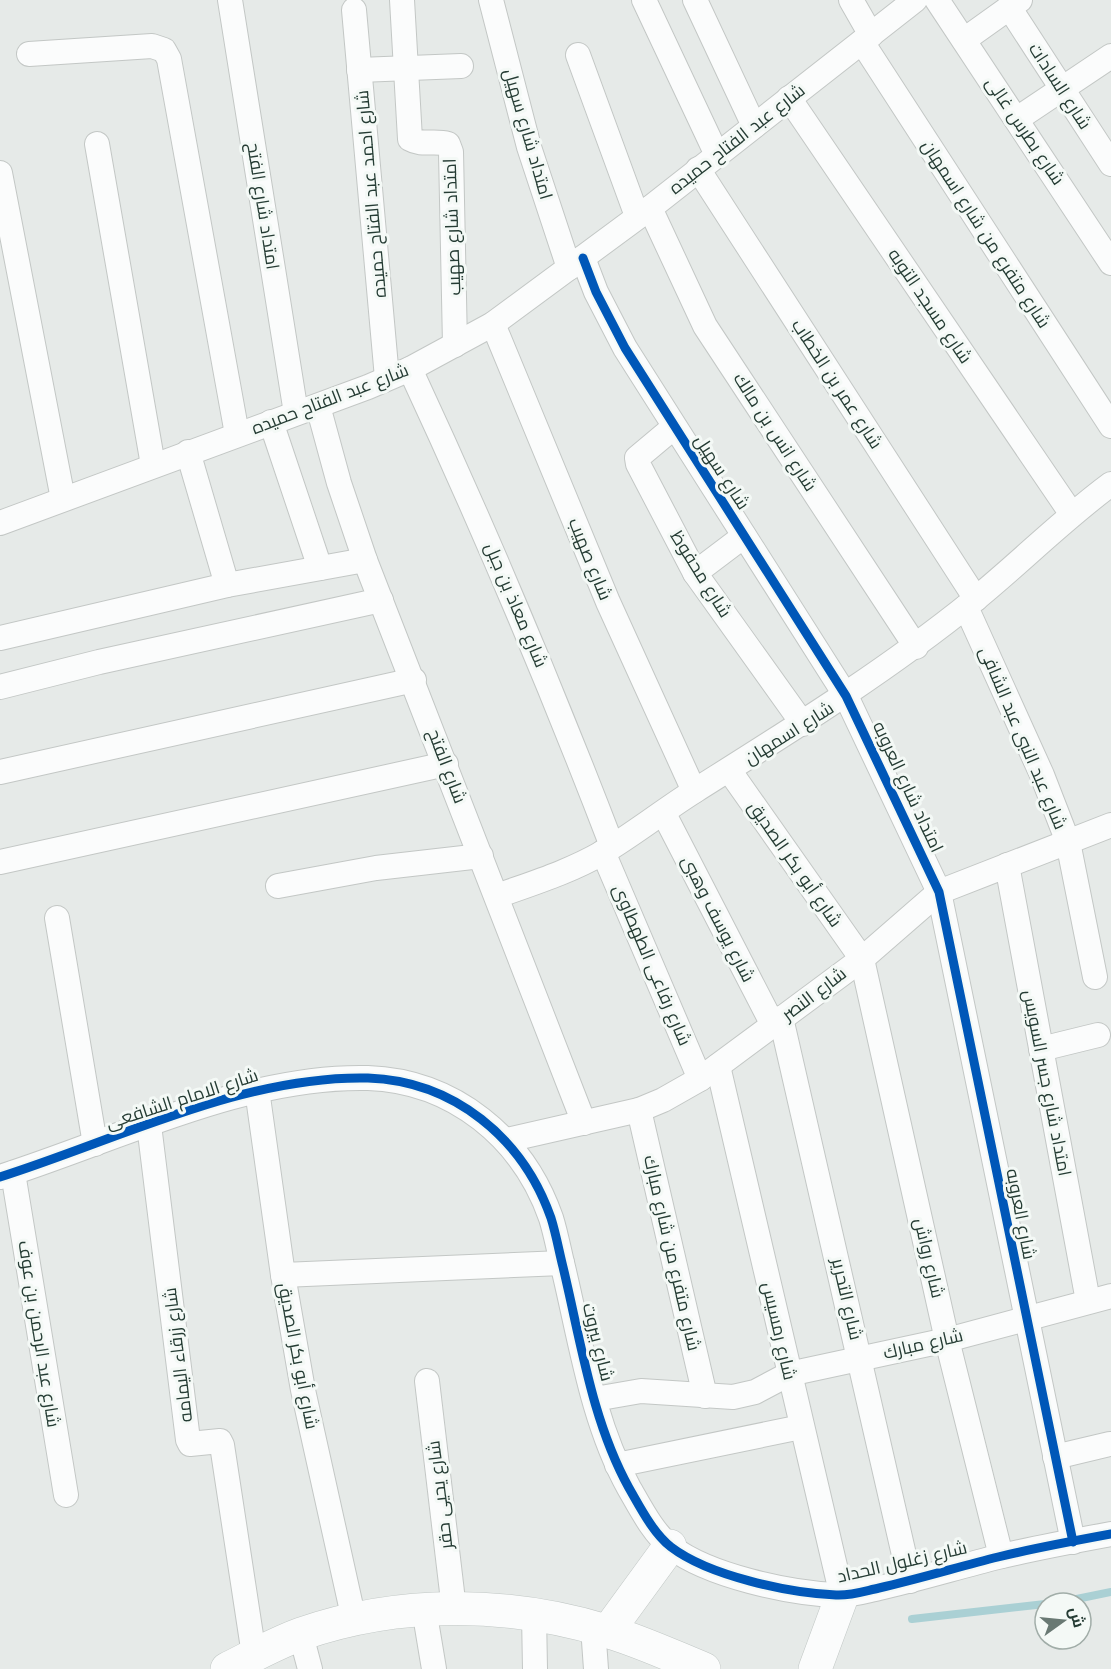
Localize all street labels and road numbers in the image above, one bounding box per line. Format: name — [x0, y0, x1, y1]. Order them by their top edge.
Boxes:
street label: شارع السادات — [1022, 38, 1098, 134]
street label: امتداد شارع سهيل — [497, 65, 559, 203]
street label: شارع بطرس غالى — [979, 72, 1071, 190]
street label: شارع عبد الفتاح حميده — [663, 77, 811, 201]
street label: شارع احمد عبد الفتاح حميده — [349, 89, 393, 299]
street label: شارع متفرع من شارع اسمهان — [915, 135, 1057, 333]
street label: امتداد شارع الفتح — [240, 141, 286, 271]
street label: امتداد شارع صهيب — [437, 158, 467, 296]
street label: شارع مسجد التوبه — [882, 243, 978, 369]
street label: شارع عمر بن الخطاب — [785, 314, 889, 454]
street label: شارع عبد الفتاح حميده — [248, 357, 412, 441]
street label: شارع انس بن مالك — [727, 367, 823, 497]
street label: شارع سهيل — [688, 429, 756, 515]
street label: شارع صهيب — [562, 514, 618, 604]
street label: شارع محفوظ — [664, 525, 738, 623]
street label: شارع معاذ بن جبل — [478, 539, 554, 671]
street label: شارع عبد النبى عبد الشافى — [973, 642, 1073, 834]
street label: شارع اسمهان — [739, 695, 839, 771]
street label: امتداد شارع العروبه — [866, 717, 950, 857]
street label: شارع الفتح — [421, 725, 473, 807]
street label: شارع أبو بكر الصديق — [742, 796, 848, 932]
street label: شارع يوسف وهبى — [675, 851, 761, 987]
street label: شارع رفاعى الطهطاوى — [606, 880, 698, 1050]
street label: شارع النصر — [775, 961, 852, 1028]
street label: امتداد شارع جسر السويس — [1016, 988, 1078, 1178]
street label: شارع الامام الشافعى — [102, 1062, 262, 1136]
street label: شارع متفرع من شارع مبارك — [637, 1153, 707, 1353]
street label: شارع العروبه — [999, 1166, 1043, 1262]
street label: شارع رواش — [907, 1215, 951, 1301]
street label: شارع عبد الرحمن بن عوف — [11, 1239, 67, 1429]
street label: شارع التحرير — [825, 1255, 869, 1342]
street label: شارع رمسيس — [755, 1279, 803, 1383]
street label: شارع أبو بكر الصديق — [271, 1280, 325, 1432]
street label: شارع زرقاء اليمامه — [157, 1286, 199, 1424]
street label: شارع بيروت — [576, 1300, 620, 1384]
street label: شارع مبارك — [880, 1322, 966, 1366]
street label: شارع يحيى حقر — [420, 1439, 460, 1552]
street label: شارع زغلول الحداد — [834, 1534, 970, 1590]

